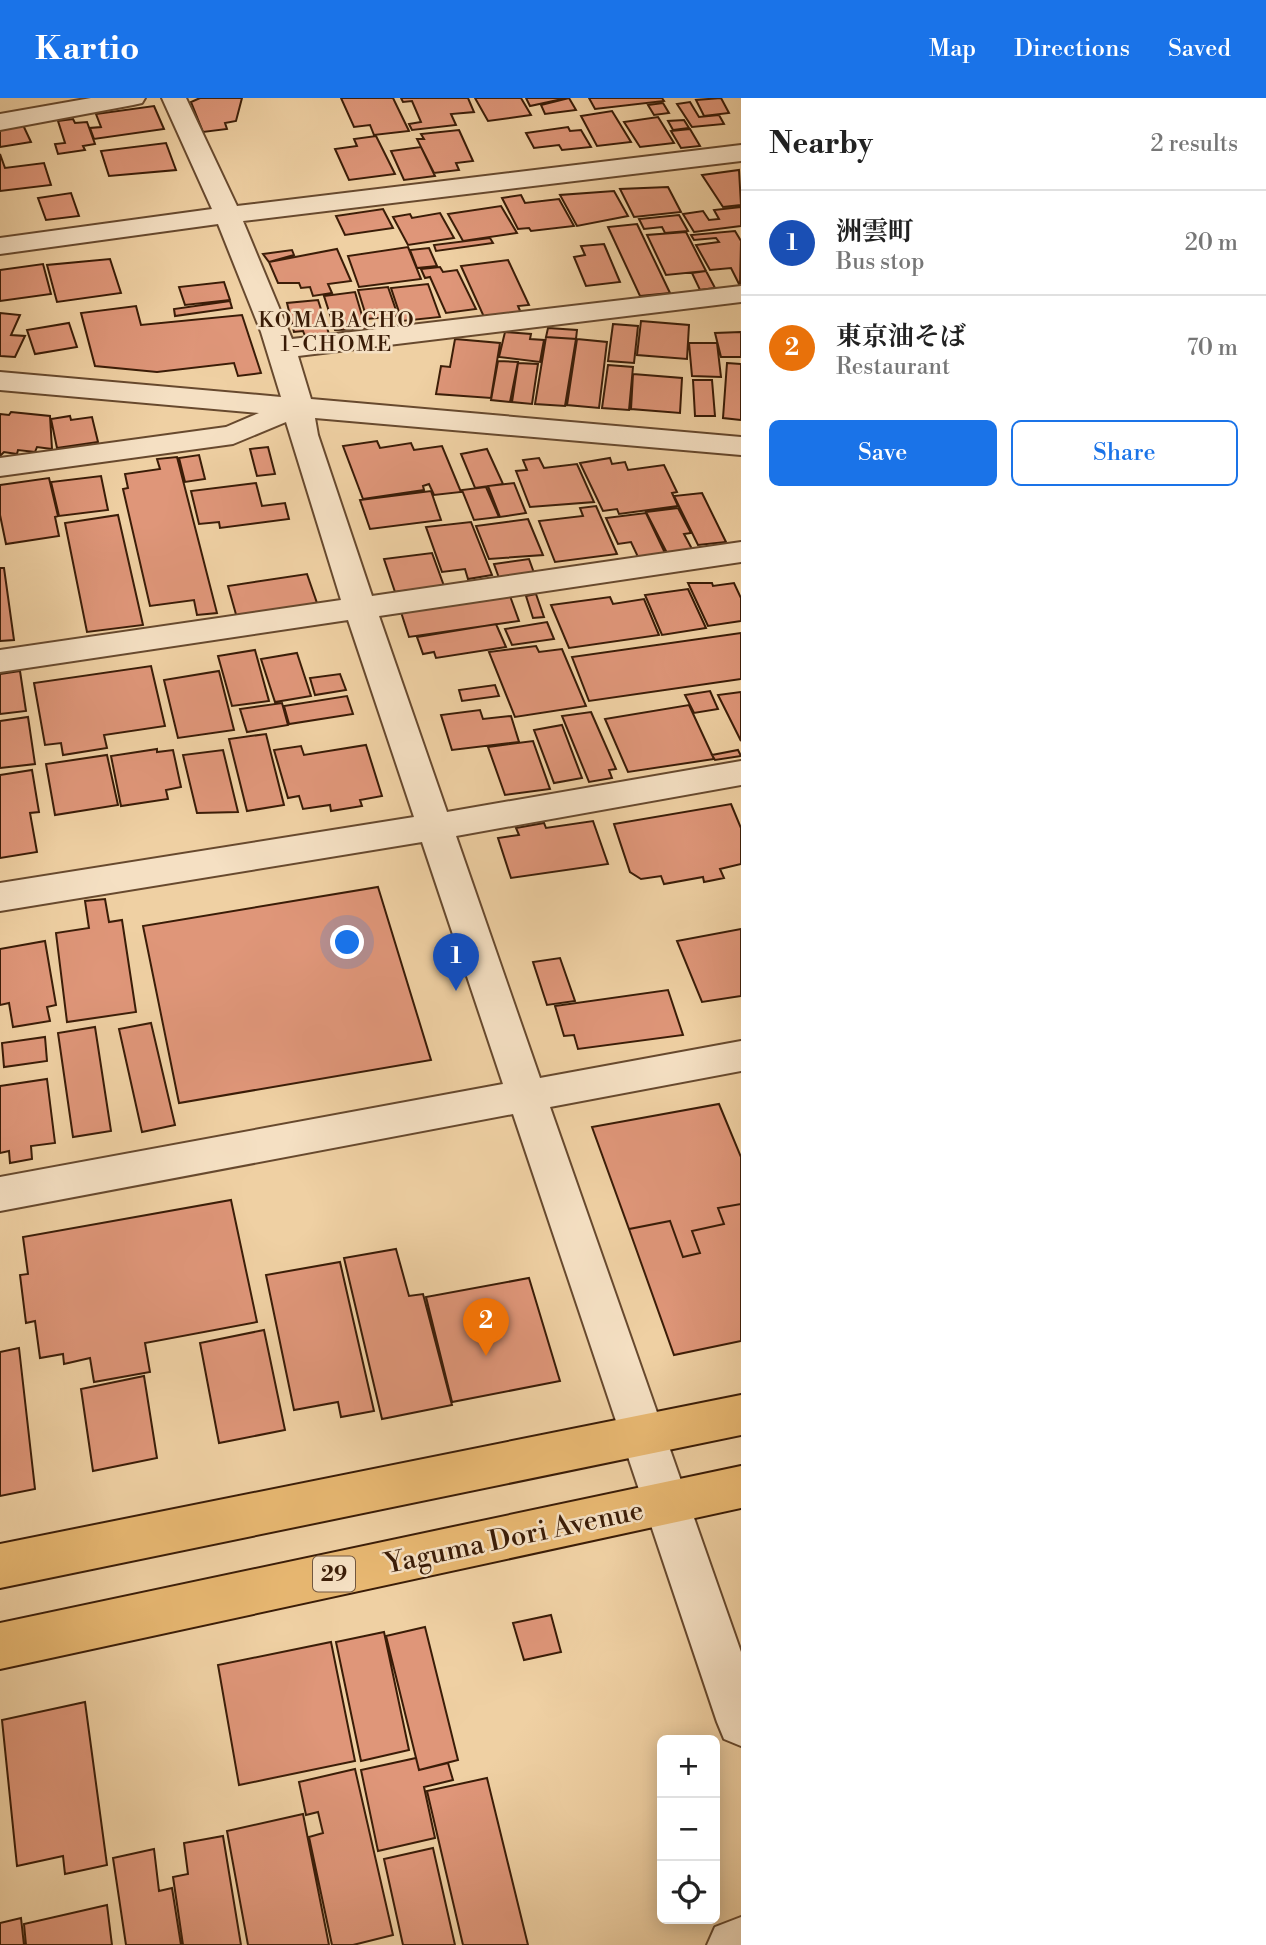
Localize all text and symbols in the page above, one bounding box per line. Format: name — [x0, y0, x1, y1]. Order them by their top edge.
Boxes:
text: Kartio — [35, 29, 139, 70]
text: Map — [929, 34, 976, 64]
text: Directions — [1014, 34, 1130, 64]
text: Saved — [1168, 34, 1231, 64]
text: Nearby — [769, 125, 873, 163]
text: 2 results — [1151, 130, 1238, 158]
text: 洲雲町 — [836, 216, 914, 248]
text: 1 — [786, 229, 798, 257]
text: 20 m — [1185, 229, 1238, 257]
text: Bus stop — [836, 248, 924, 276]
district label: KOMABACHO 1-CHOME — [258, 308, 416, 358]
text: 東京油そば — [836, 321, 966, 353]
text: 2 — [785, 334, 799, 362]
text: 70 m — [1187, 334, 1238, 362]
text: Restaurant — [836, 353, 950, 381]
button: Save — [769, 420, 997, 486]
button: Share — [1011, 420, 1238, 486]
your location — [330, 925, 364, 959]
pin: 1 — [433, 933, 479, 991]
pin: 2 — [463, 1298, 509, 1356]
street label: Yaguma Dori Avenue — [380, 1493, 647, 1582]
road number: 29 — [313, 1556, 355, 1592]
map controls — [657, 1735, 720, 1924]
button: + — [657, 1735, 720, 1798]
button: − — [657, 1798, 720, 1861]
button: locate — [657, 1861, 720, 1924]

